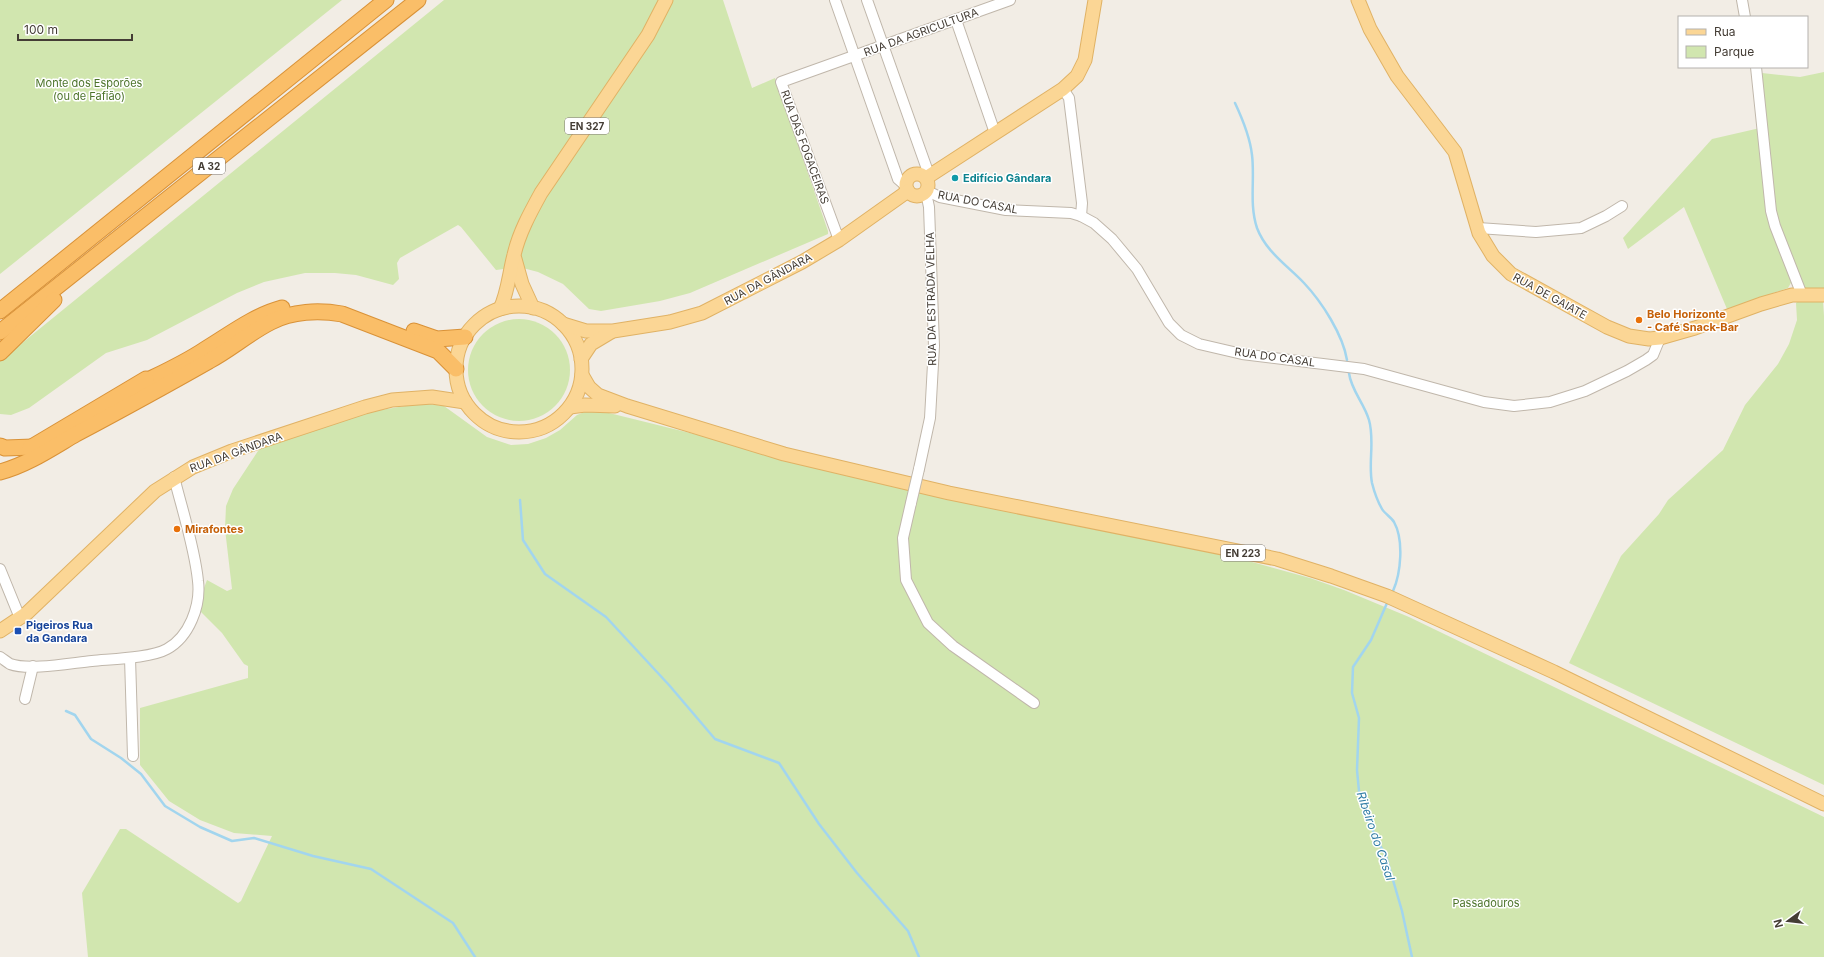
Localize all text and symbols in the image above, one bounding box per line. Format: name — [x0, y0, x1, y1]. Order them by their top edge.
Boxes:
street label: RUA DA AGRICULTURA — [862, 5, 981, 59]
scale bar — [18, 16, 132, 42]
legend — [1678, 16, 1808, 68]
text: 100 m — [24, 22, 58, 37]
text: Rua — [1714, 24, 1736, 39]
text: Parque — [1714, 44, 1754, 59]
park label: Monte dos Esporões (ou de Fafião) — [36, 76, 143, 103]
street label: RUA DAS FOGACEIRAS — [778, 88, 832, 206]
road number: EN 327 — [565, 118, 609, 134]
road number: A 32 — [193, 158, 225, 174]
place label: Edifício Gândara — [963, 171, 1051, 185]
marker: Edifício Gândara — [950, 173, 960, 183]
street label: RUA DO CASAL — [937, 187, 1019, 217]
street label: RUA DA ESTRADA VELHA — [923, 232, 939, 366]
street label: RUA DA GÂNDARA — [722, 250, 815, 308]
street label: RUA DE GAIATE — [1511, 270, 1589, 322]
place label: Belo Horizonte - Café Snack-Bar — [1647, 307, 1739, 334]
marker: Belo Horizonte - Café Snack-Bar — [1634, 315, 1644, 325]
street label: RUA DO CASAL — [1234, 344, 1316, 370]
street label: RUA DA GÂNDARA — [188, 429, 285, 475]
place label: Mirafontes — [185, 522, 243, 536]
marker: Mirafontes — [172, 524, 182, 534]
road number: EN 223 — [1221, 545, 1265, 561]
place label: Pigeiros Rua da Gandara — [26, 618, 93, 645]
marker: Pigeiros Rua da Gandara — [13, 626, 23, 636]
water label: Ribeiro do Casal — [1354, 789, 1398, 883]
park label: Passadouros — [1452, 896, 1520, 910]
north arrow — [1768, 901, 1808, 941]
text: N — [1770, 918, 1786, 929]

